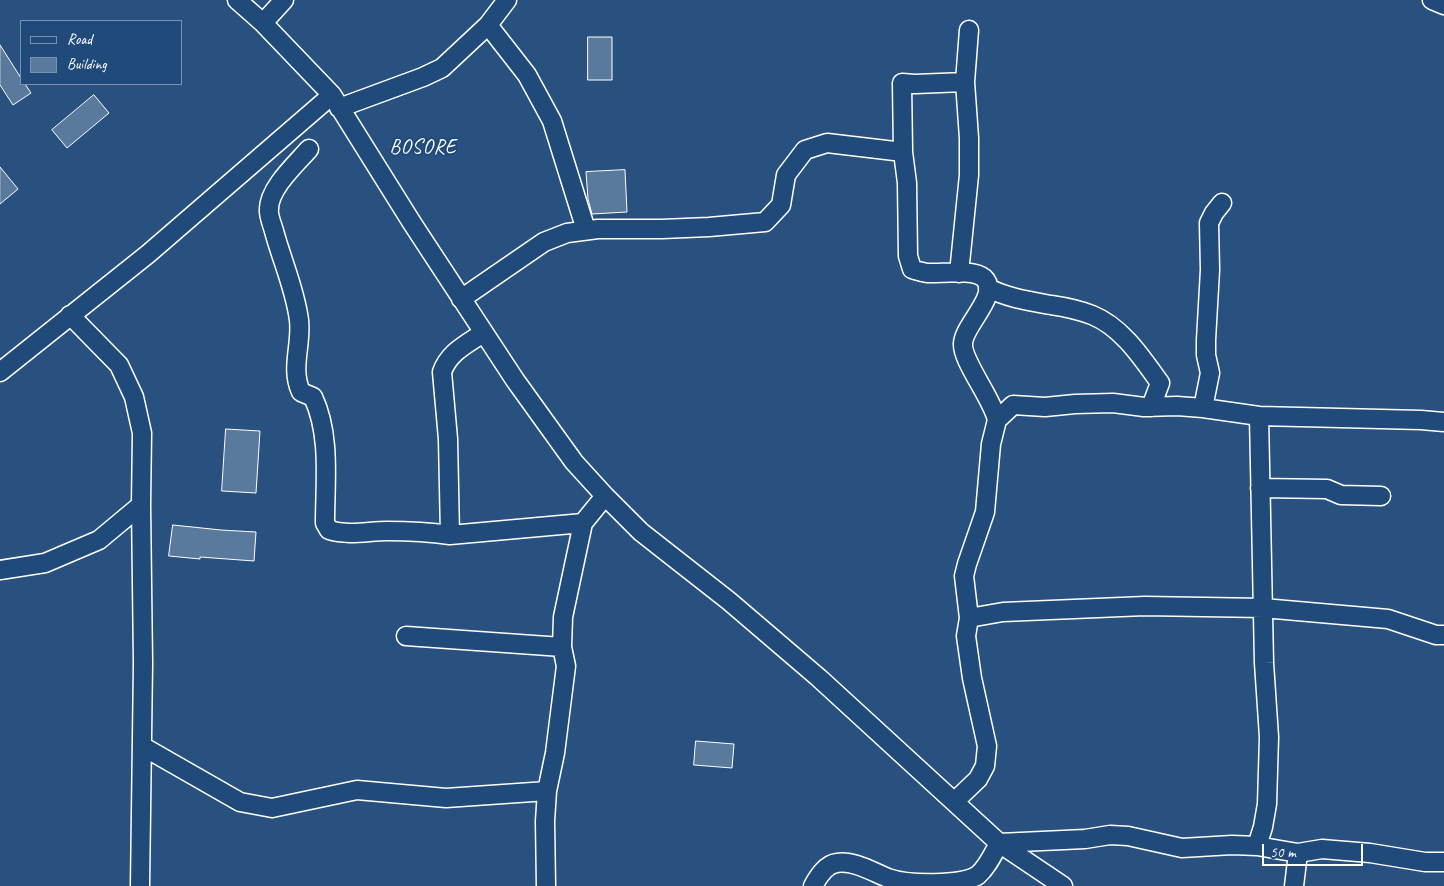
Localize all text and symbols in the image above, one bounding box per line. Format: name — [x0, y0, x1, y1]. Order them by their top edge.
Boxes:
legend — [20, 20, 182, 85]
text: Road — [67, 30, 92, 49]
text: Building — [67, 55, 106, 74]
district label: BOSORE — [389, 136, 457, 160]
scale bar — [1264, 834, 1365, 866]
text: 50 m — [1270, 843, 1296, 862]

